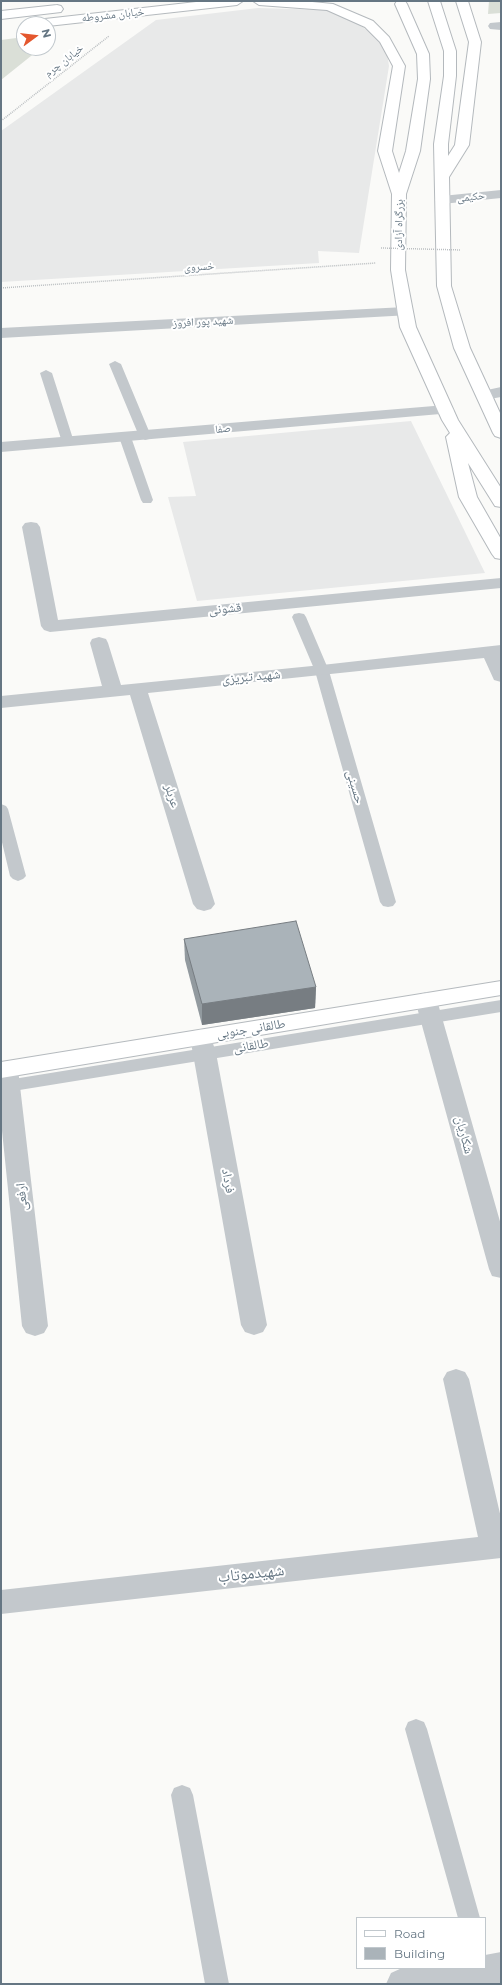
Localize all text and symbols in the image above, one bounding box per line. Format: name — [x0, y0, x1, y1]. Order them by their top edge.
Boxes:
street label: خیابان مشروطه — [81, 5, 145, 25]
north arrow — [16, 16, 56, 56]
text: N — [39, 27, 55, 39]
street label: خیابان چرم — [42, 42, 86, 80]
street label: حکیمی — [456, 189, 486, 205]
street label: بزرگراه آزادی — [392, 199, 406, 251]
street label: خسروی — [183, 259, 215, 275]
street label: شهید پور افروز — [172, 314, 234, 330]
street label: صفا — [215, 422, 231, 436]
street label: قشونی — [208, 600, 242, 618]
street label: شهید تبریزی — [221, 667, 281, 687]
street label: حسینی — [343, 768, 367, 806]
street label: عربلر — [161, 782, 183, 810]
street label: طالقانی جنوبی — [215, 1016, 287, 1042]
street label: طالقانی — [232, 1036, 270, 1056]
street label: شکاریان — [452, 1115, 476, 1155]
street label: فرداد — [218, 1168, 238, 1194]
street label: ارفعی — [13, 1182, 31, 1212]
street label: شهیدموتاب — [217, 1561, 285, 1587]
legend — [356, 1917, 486, 1969]
text: Road — [394, 1926, 425, 1941]
text: Building — [394, 1946, 445, 1961]

